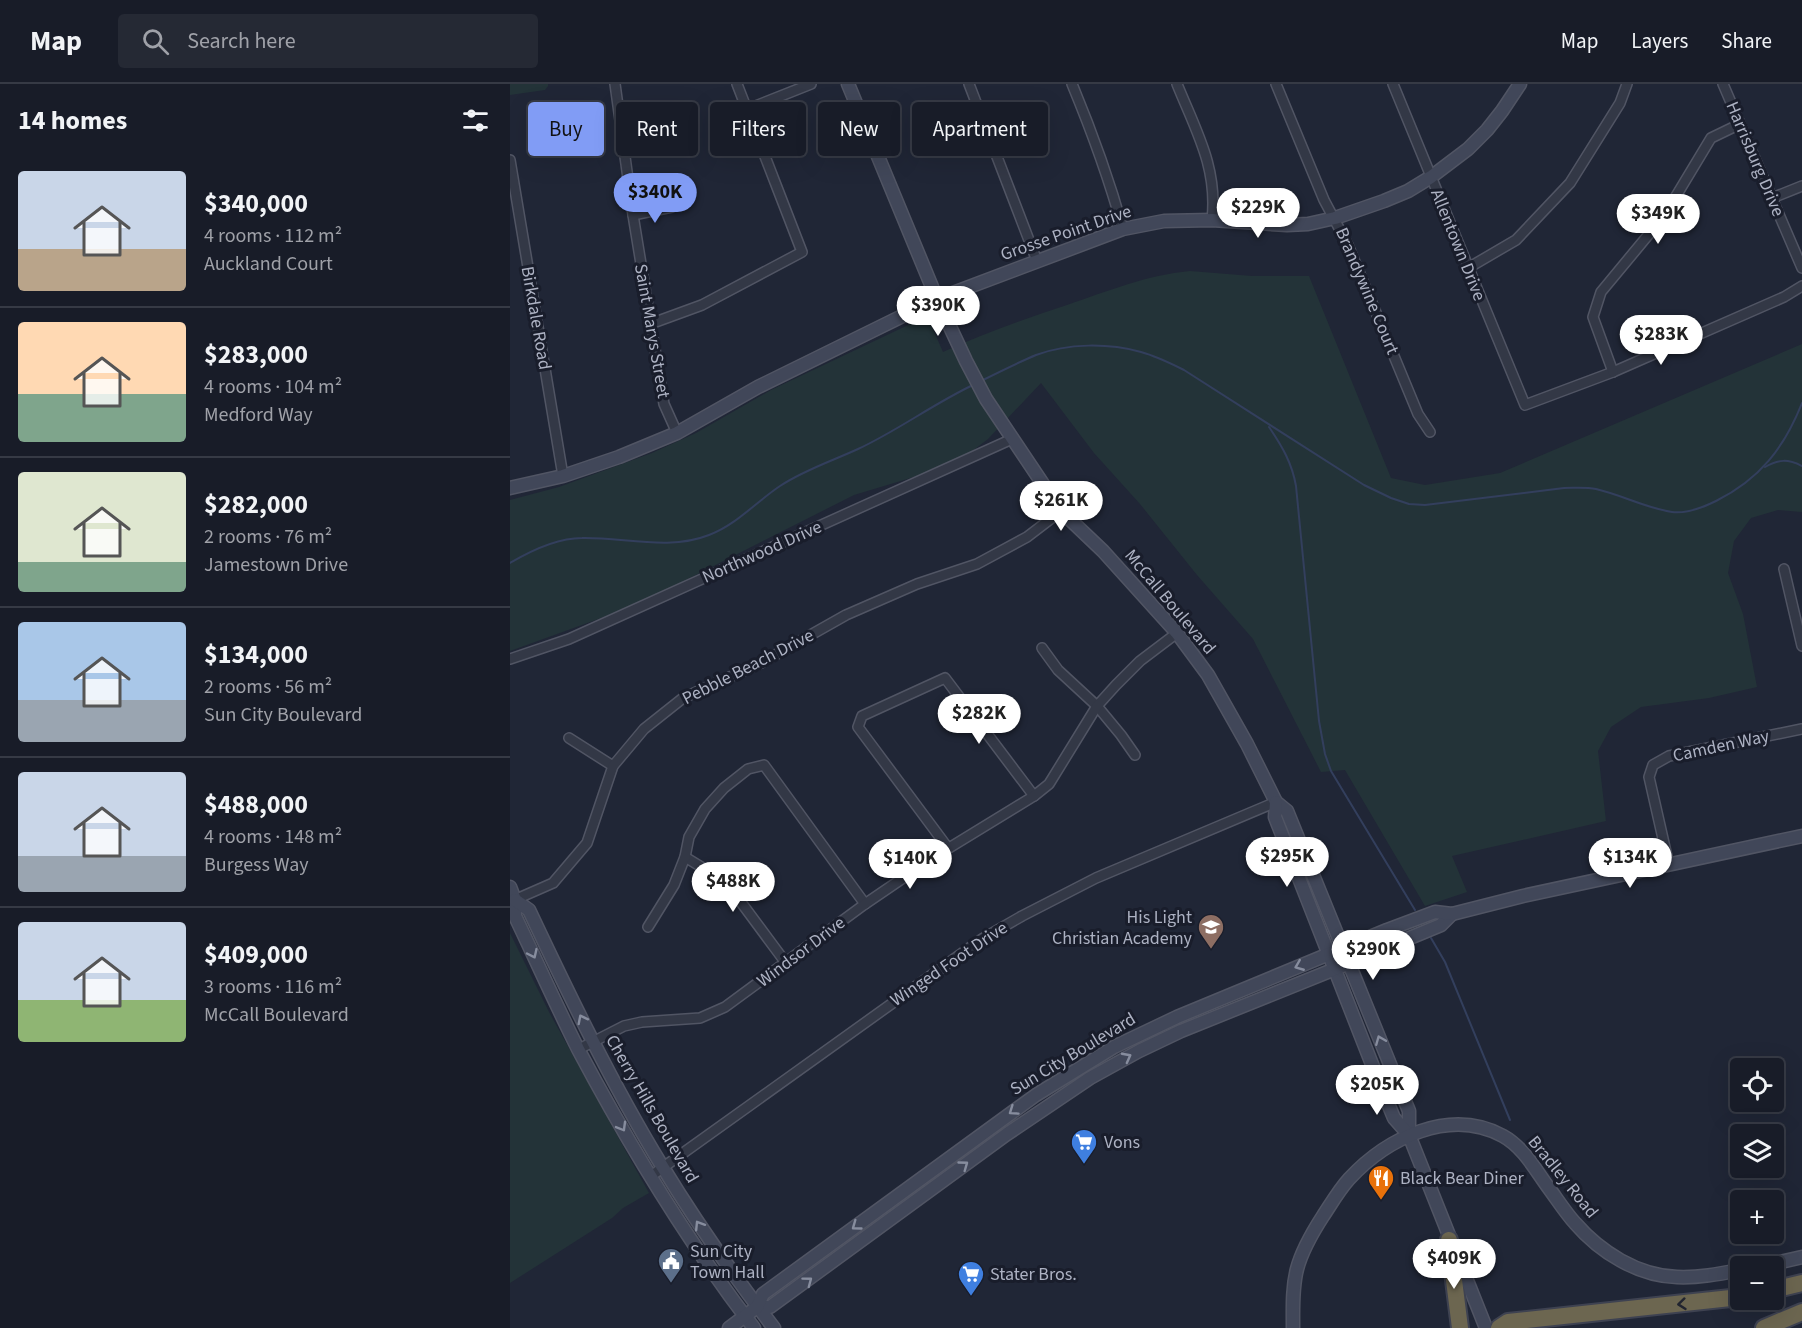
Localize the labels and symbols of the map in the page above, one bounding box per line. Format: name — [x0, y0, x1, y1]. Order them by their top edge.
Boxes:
street label: Harrisburg Drive — [1720, 98, 1791, 220]
pin: $340K — [613, 173, 697, 224]
street label: Allentown Drive — [1424, 185, 1492, 305]
pin: $229K — [1216, 188, 1300, 239]
pin: $349K — [1616, 194, 1700, 245]
street label: Grosse Point Drive — [997, 199, 1135, 267]
street label: Brandywine Court — [1329, 224, 1405, 358]
street label: Saint Marys Street — [628, 262, 676, 400]
street label: Birkdale Road — [515, 264, 557, 372]
pin: $390K — [896, 286, 980, 337]
pin: $283K — [1619, 315, 1703, 366]
pin: $261K — [1019, 481, 1103, 532]
street label: Northwood Drive — [698, 514, 826, 590]
street label: McCall Boulevard — [1119, 544, 1221, 660]
street label: Pebble Beach Drive — [678, 623, 818, 711]
pin: $282K — [937, 694, 1021, 745]
street label: Camden Way — [1670, 723, 1772, 768]
pin: $295K — [1245, 837, 1329, 888]
pin: $134K — [1588, 838, 1672, 889]
pin: $140K — [868, 839, 952, 890]
pin: $488K — [691, 862, 775, 913]
place label: His Light Christian Academy — [1052, 905, 1193, 951]
street label: Windsor Drive — [752, 911, 850, 993]
school or university icon: His Light Christian Academy — [1196, 912, 1226, 950]
street label: Winged Foot Drive — [886, 915, 1013, 1012]
pin: $290K — [1331, 930, 1415, 981]
one-way arrow — [525, 948, 537, 959]
one-way arrow — [1294, 959, 1305, 971]
street label: Sun City Boulevard — [1005, 1007, 1141, 1101]
one-way arrow — [577, 1015, 589, 1026]
street label: Cherry Hills Boulevard — [599, 1030, 705, 1188]
one-way arrow — [1375, 1036, 1387, 1047]
one-way arrow — [1121, 1053, 1131, 1064]
pin: $205K — [1335, 1065, 1419, 1116]
one-way arrow — [1009, 1104, 1020, 1115]
one-way arrow — [615, 1121, 627, 1131]
supermarket icon: Vons — [1069, 1127, 1099, 1165]
place label: Vons — [1104, 1130, 1140, 1155]
street label: Bradley Road — [1522, 1130, 1604, 1224]
one-way arrow — [958, 1161, 969, 1172]
restaurant icon: Black Bear Diner — [1366, 1163, 1396, 1201]
place label: Black Bear Diner — [1400, 1166, 1524, 1191]
one-way arrow — [851, 1219, 862, 1230]
one-way arrow — [695, 1221, 706, 1232]
place label: Sun City Town Hall — [690, 1239, 765, 1285]
pin: $409K — [1412, 1239, 1496, 1290]
public building icon: Sun City Town Hall — [656, 1246, 686, 1284]
supermarket icon: Stater Bros. — [956, 1259, 986, 1297]
place label: Stater Bros. — [990, 1262, 1077, 1287]
one-way arrow — [801, 1277, 812, 1288]
one-way arrow — [1677, 1297, 1687, 1310]

